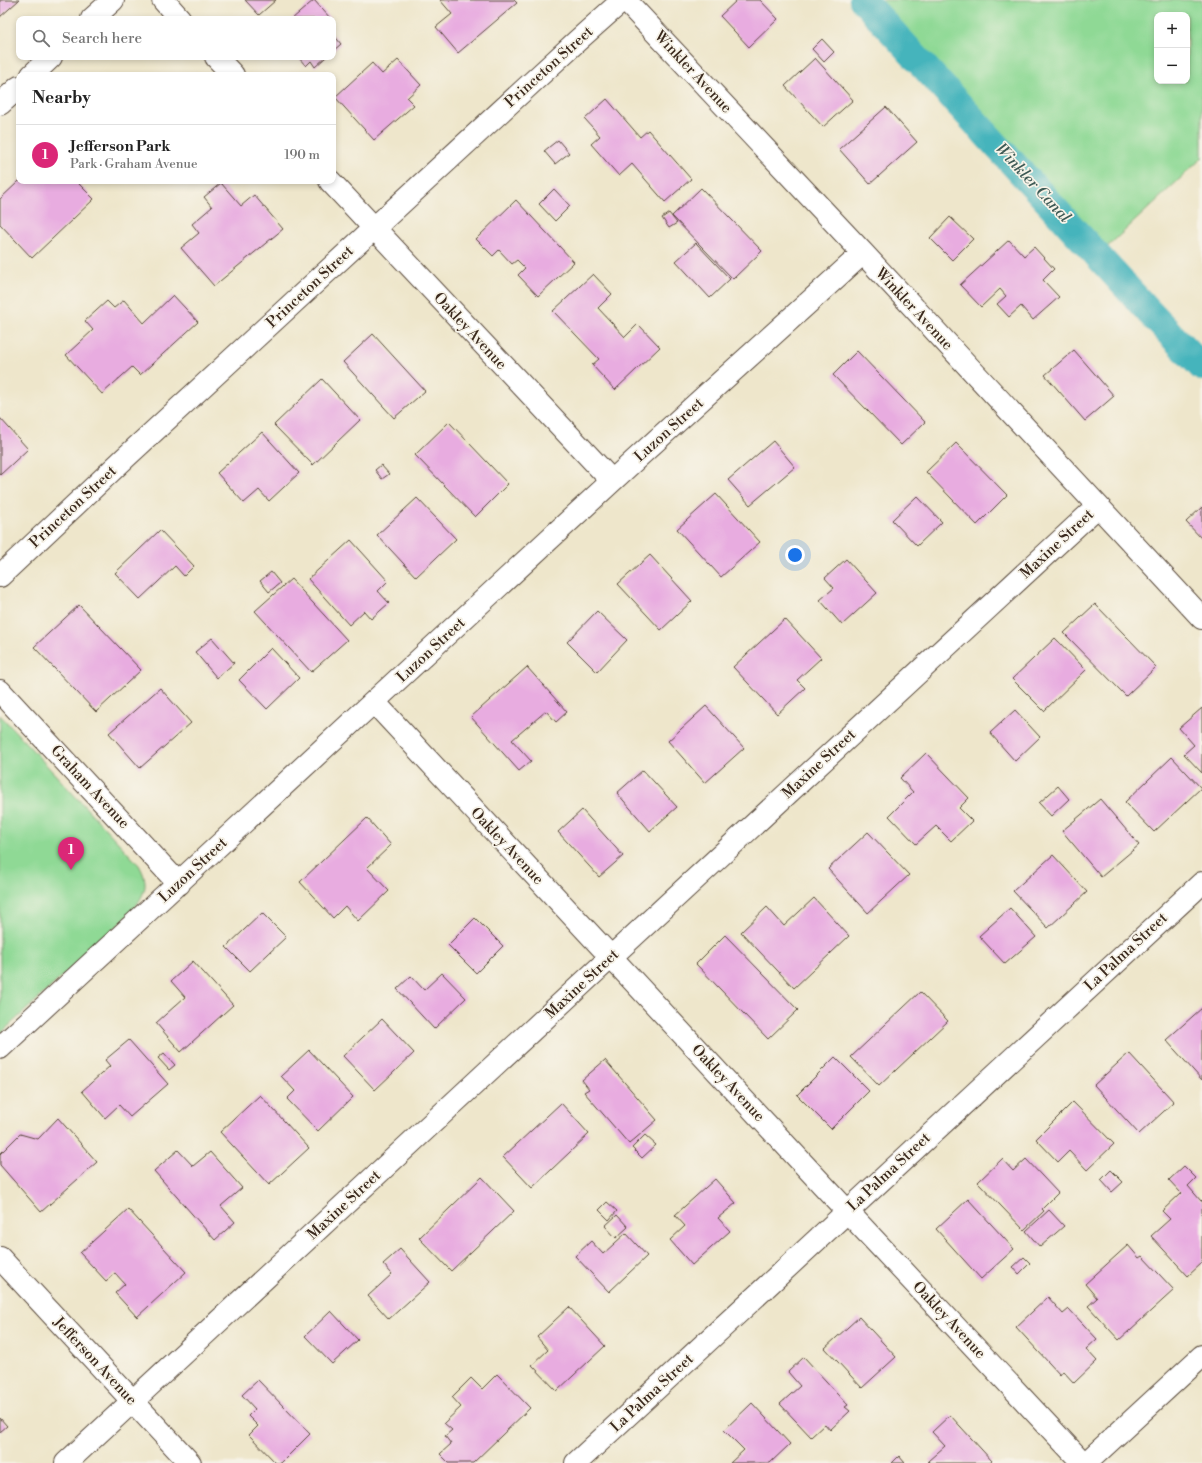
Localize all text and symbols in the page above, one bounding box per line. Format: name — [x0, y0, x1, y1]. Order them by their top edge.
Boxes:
map controls — [1154, 12, 1190, 84]
button: + — [1154, 12, 1190, 48]
search box — [16, 16, 336, 60]
street label: Princeton Street — [501, 22, 598, 112]
street label: Winkler Avenue — [649, 26, 736, 117]
icon: search — [30, 27, 52, 49]
text: Search here — [62, 29, 142, 48]
button: − — [1154, 48, 1190, 84]
text: Nearby — [32, 87, 91, 109]
text: Jefferson Park — [70, 137, 171, 156]
water label: Winkler Canal — [991, 139, 1076, 228]
text: 1 — [42, 147, 48, 163]
text: 190 m — [284, 147, 320, 163]
text: Park · Graham Avenue — [70, 156, 198, 172]
street label: Princeton Street — [262, 241, 358, 332]
street label: Winkler Avenue — [870, 263, 957, 354]
street label: Oakley Avenue — [429, 288, 511, 374]
street label: Luzon Street — [630, 393, 708, 466]
street label: Princeton Street — [25, 461, 121, 552]
street label: Maxine Street — [1016, 505, 1098, 583]
your location — [785, 545, 805, 565]
street label: Luzon Street — [393, 613, 470, 687]
street label: Maxine Street — [778, 725, 860, 803]
street label: Graham Avenue — [46, 741, 134, 833]
street label: Oakley Avenue — [466, 803, 548, 889]
street label: Luzon Street — [155, 833, 232, 907]
pin: 1 — [58, 837, 84, 870]
street label: La Palma Street — [1081, 908, 1172, 995]
street label: Maxine Street — [541, 945, 623, 1023]
street label: Oakley Avenue — [687, 1040, 769, 1126]
street label: La Palma Street — [844, 1128, 935, 1215]
street label: Maxine Street — [303, 1166, 385, 1244]
street label: Oakley Avenue — [908, 1277, 990, 1363]
street label: Jefferson Avenue — [49, 1312, 141, 1409]
street label: La Palma Street — [607, 1349, 698, 1436]

